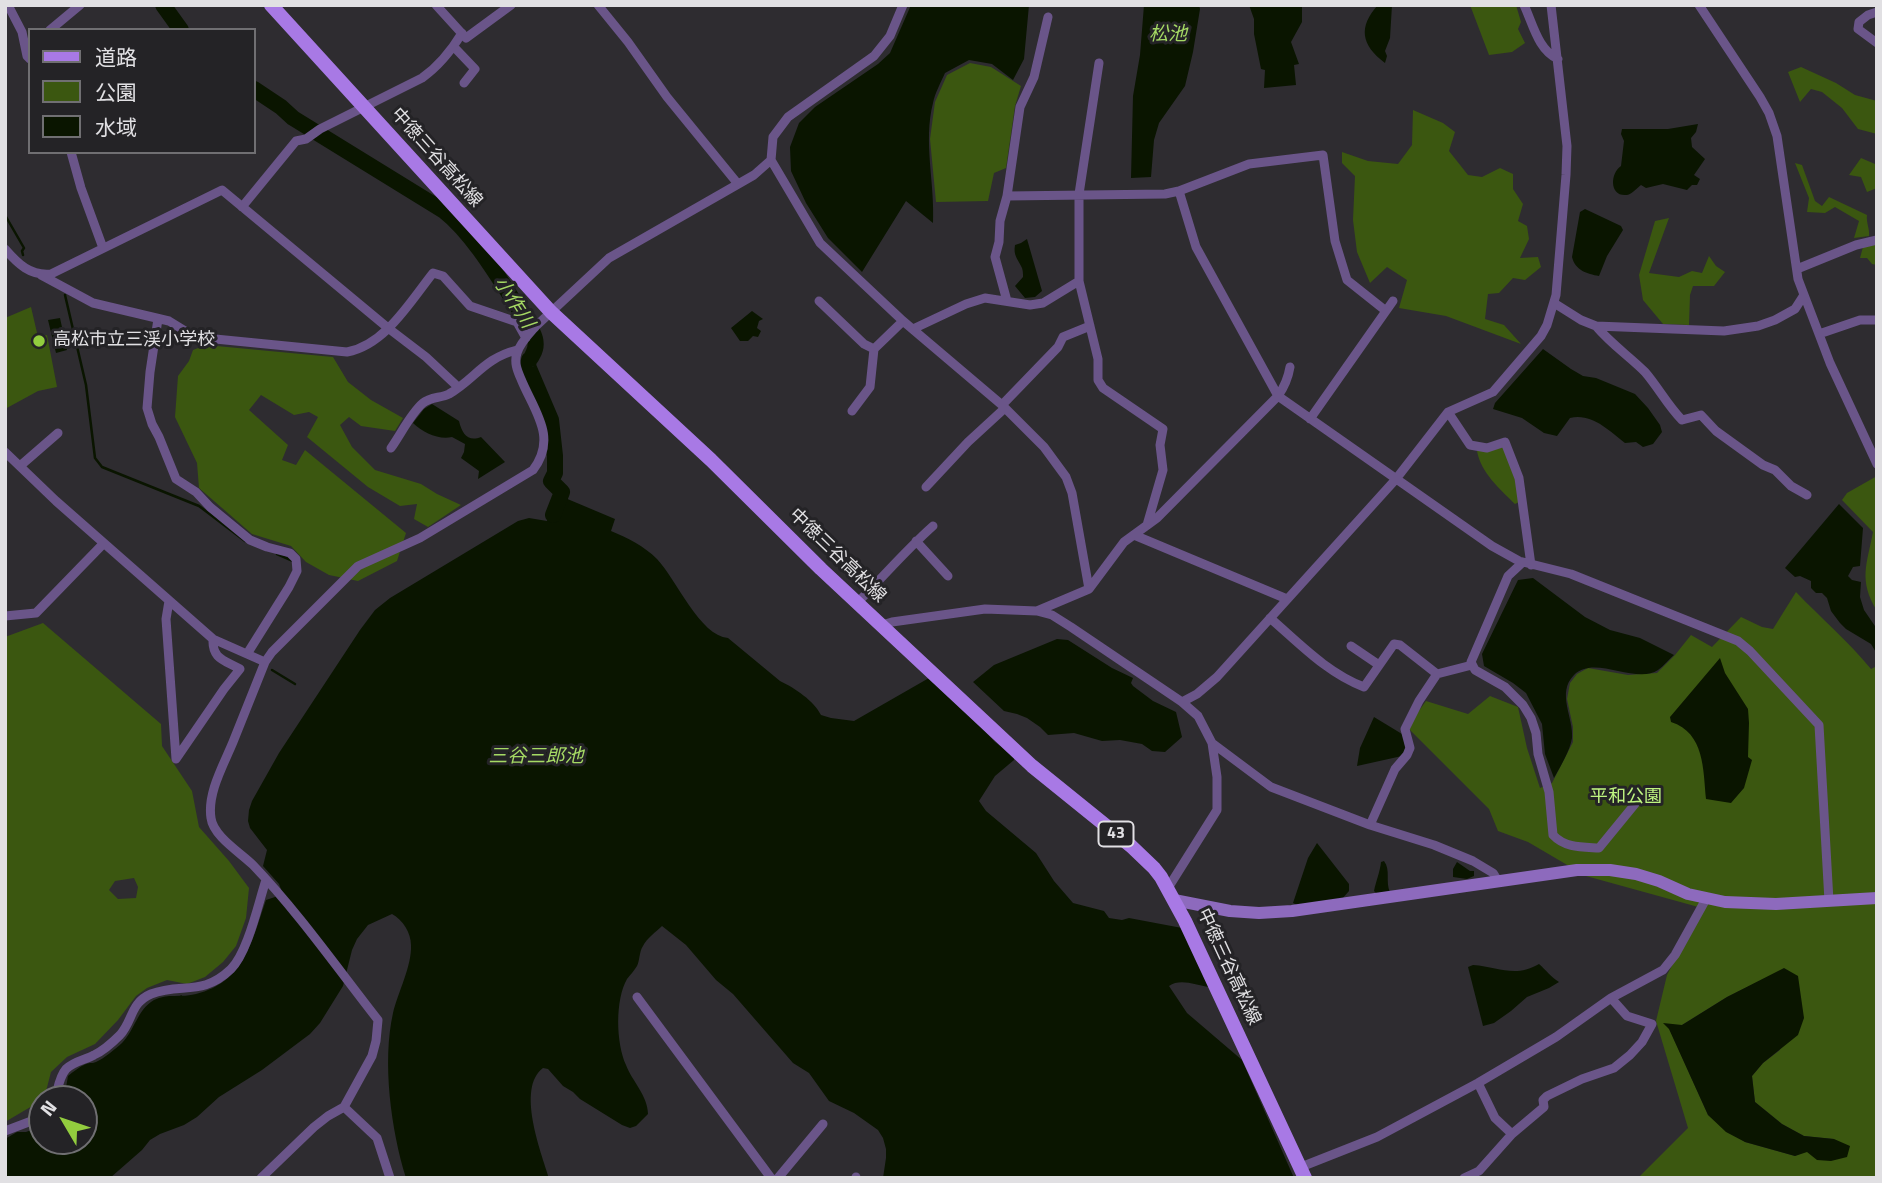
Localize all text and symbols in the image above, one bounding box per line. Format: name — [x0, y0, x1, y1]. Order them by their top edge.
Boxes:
water label: 松池 — [1149, 24, 1187, 46]
legend — [28, 28, 256, 154]
text: 道路 — [95, 41, 137, 73]
text: 公園 — [95, 76, 137, 108]
street label: 中徳三谷高松線 — [386, 104, 486, 212]
text: 水域 — [95, 111, 137, 143]
water label: 小作川 — [488, 273, 538, 333]
place label: 高松市立三渓小学校 — [53, 330, 215, 352]
marker: 高松市立三渓小学校 — [31, 333, 47, 349]
street label: 中徳三谷高松線 — [784, 504, 890, 608]
water label: 三谷三郎池 — [489, 746, 583, 768]
park label: 平和公園 — [1590, 787, 1662, 809]
road number: 43 — [1098, 821, 1134, 846]
street label: 中徳三谷高松線 — [1192, 905, 1264, 1029]
north arrow — [28, 1085, 98, 1155]
text: N — [32, 1093, 63, 1122]

